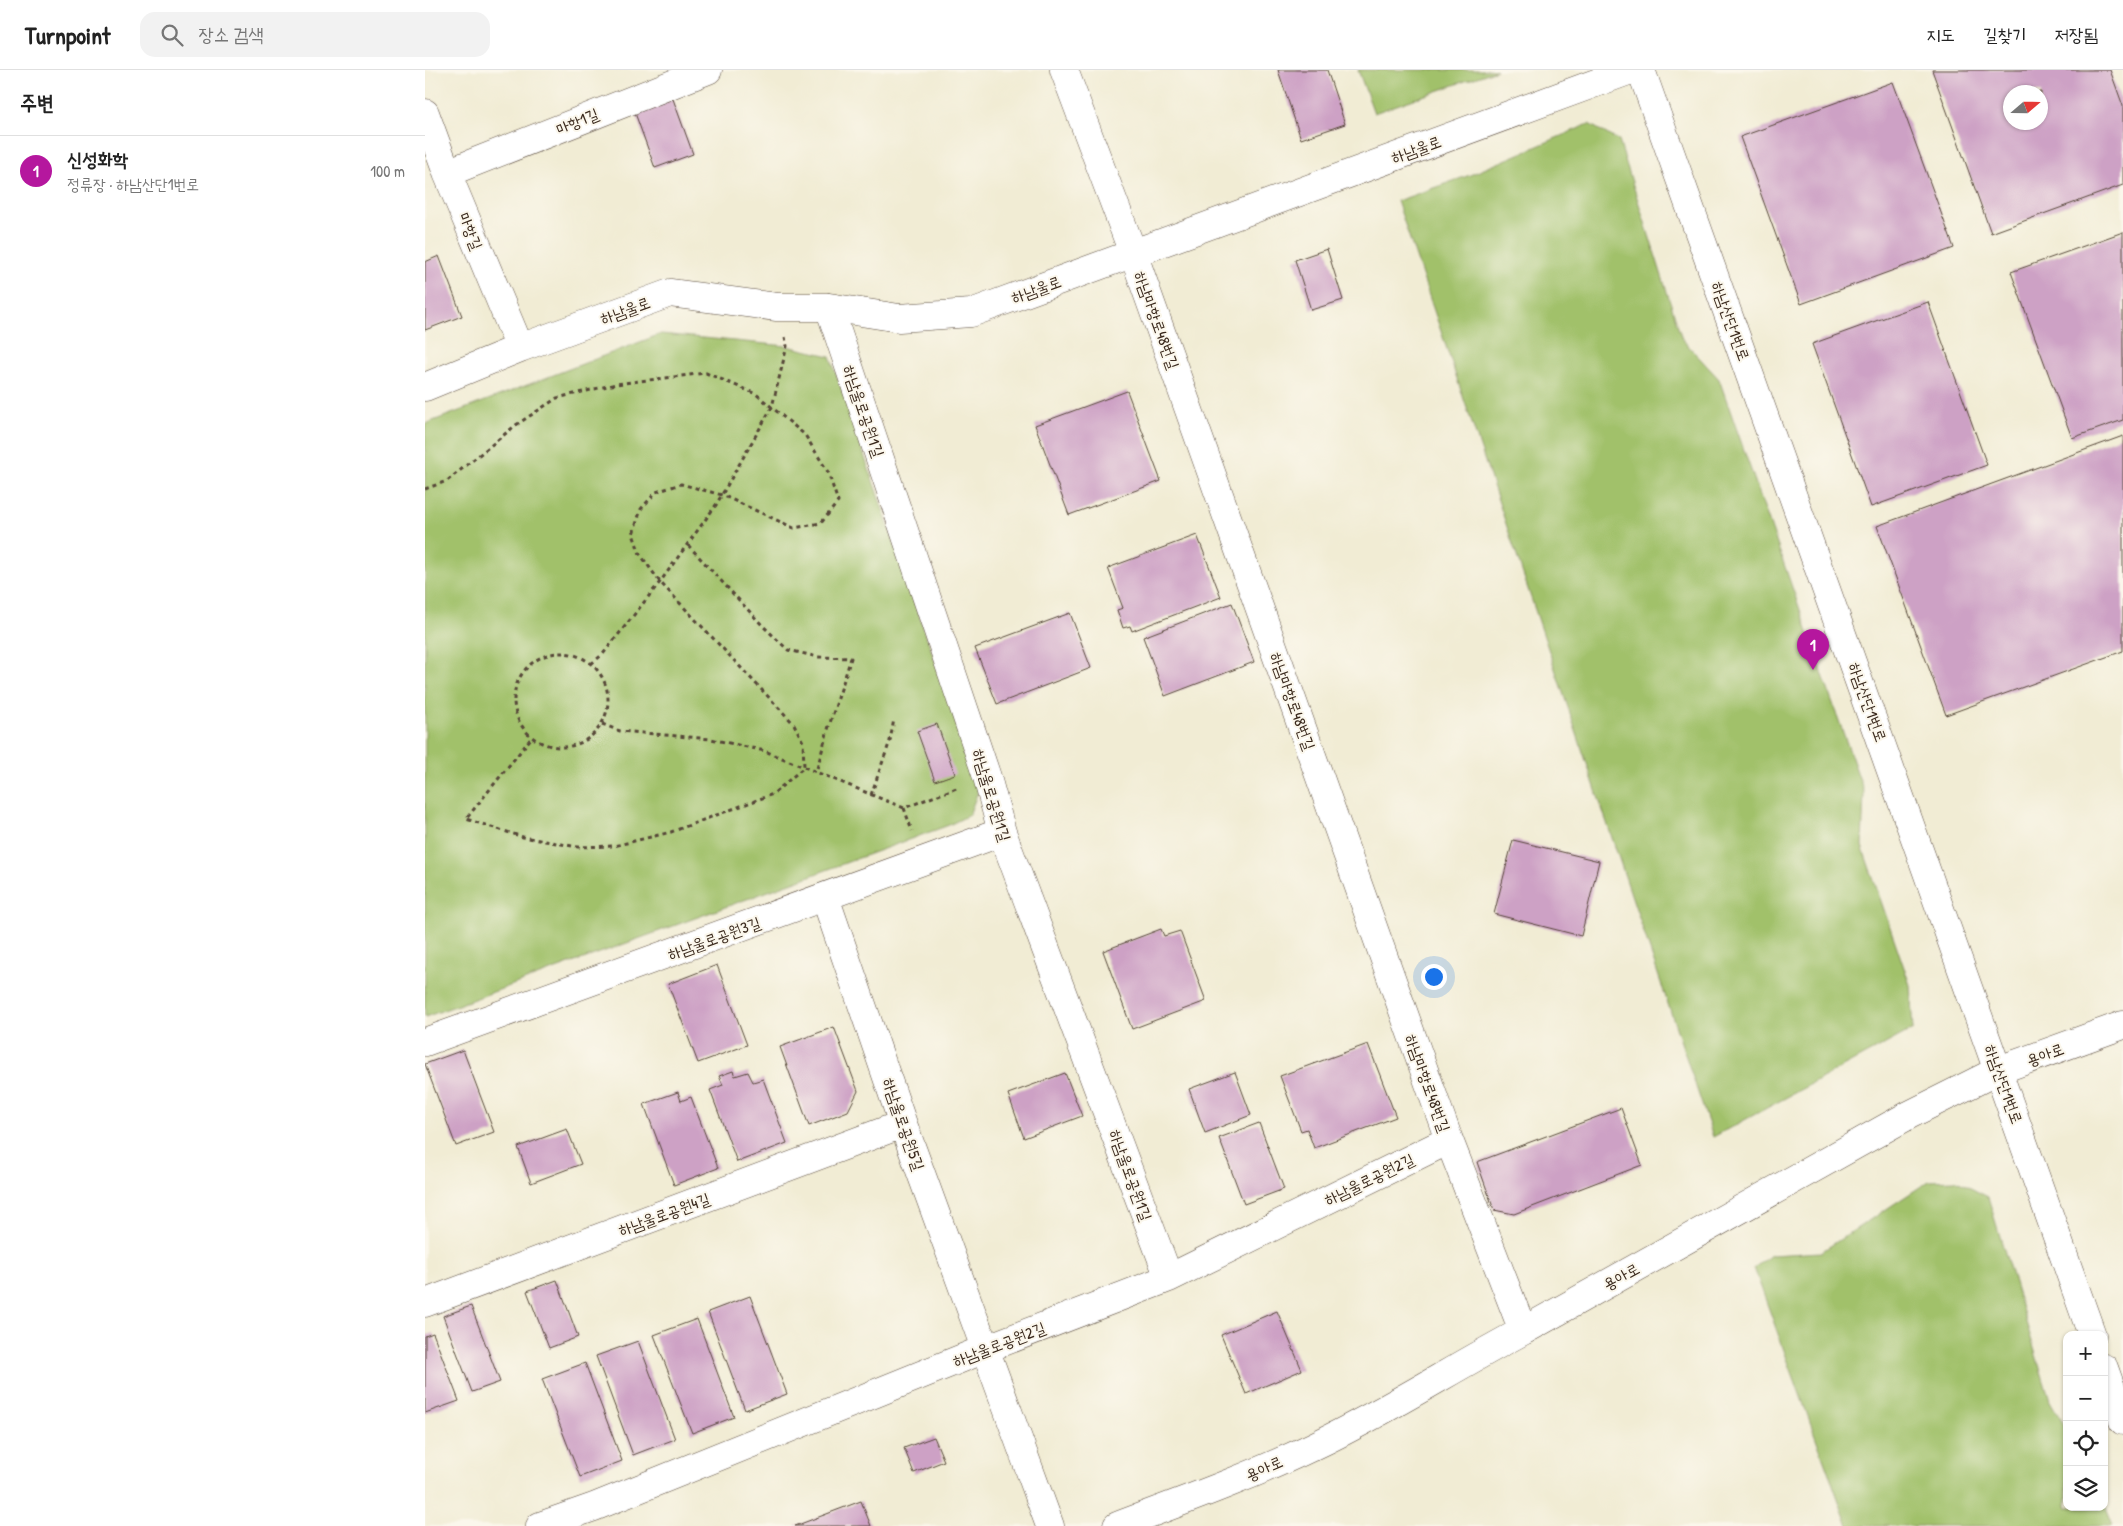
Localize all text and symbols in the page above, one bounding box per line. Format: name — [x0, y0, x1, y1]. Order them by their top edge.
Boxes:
search box — [140, 12, 490, 57]
text: Turnpoint — [25, 19, 110, 51]
icon: search — [158, 21, 186, 49]
text: 장소 검색 — [198, 21, 264, 47]
text: 지도 — [1926, 22, 1955, 47]
text: 길찾기 — [1983, 22, 2027, 47]
text: 저장됨 — [2055, 22, 2098, 47]
north arrow — [2003, 85, 2048, 130]
text: 주변 — [20, 88, 54, 117]
street label: 마항1길 — [552, 102, 602, 140]
street label: 하남울로 — [1388, 130, 1444, 168]
text: 신성화학 — [67, 146, 128, 172]
text: 1 — [33, 160, 39, 182]
text: 100 m — [370, 160, 405, 182]
text: 정류장 · 하남산단1번로 — [67, 173, 199, 195]
street label: 마항길 — [454, 209, 488, 253]
street label: 하남마항로48번길 — [1129, 268, 1185, 372]
street label: 하남울로 — [1008, 270, 1064, 308]
street label: 하남산단1번로 — [1706, 278, 1756, 364]
street label: 하남울로 — [597, 291, 653, 329]
street label: 하남울로공원1길 — [838, 362, 890, 460]
pin: 1 — [1797, 629, 1829, 670]
street label: 하남마항로48번길 — [1265, 649, 1321, 753]
street label: 하남산단1번로 — [1843, 659, 1893, 745]
street label: 하남울로공원1길 — [967, 746, 1017, 844]
street label: 하남울로공원3길 — [665, 911, 764, 965]
your location — [1421, 964, 1447, 990]
street label: 하남마항로48번길 — [1400, 1031, 1456, 1135]
street label: 용아로 — [2023, 1037, 2067, 1071]
street label: 하남산단1번로 — [1979, 1041, 2029, 1127]
street label: 하남울로공원5길 — [878, 1075, 930, 1174]
street label: 하남울로공원1길 — [1104, 1126, 1158, 1224]
street label: 하남울로공원2길 — [1320, 1148, 1418, 1210]
street label: 하남울로공원4길 — [615, 1187, 713, 1241]
street label: 용아로 — [1599, 1257, 1643, 1295]
street label: 하남울로공원2길 — [949, 1316, 1049, 1372]
map controls — [2063, 1331, 2108, 1511]
button: + — [2063, 1331, 2108, 1376]
button: − — [2063, 1376, 2108, 1421]
button: locate — [2063, 1421, 2108, 1466]
street label: 용아로 — [1242, 1450, 1286, 1486]
button: layers — [2063, 1466, 2108, 1511]

